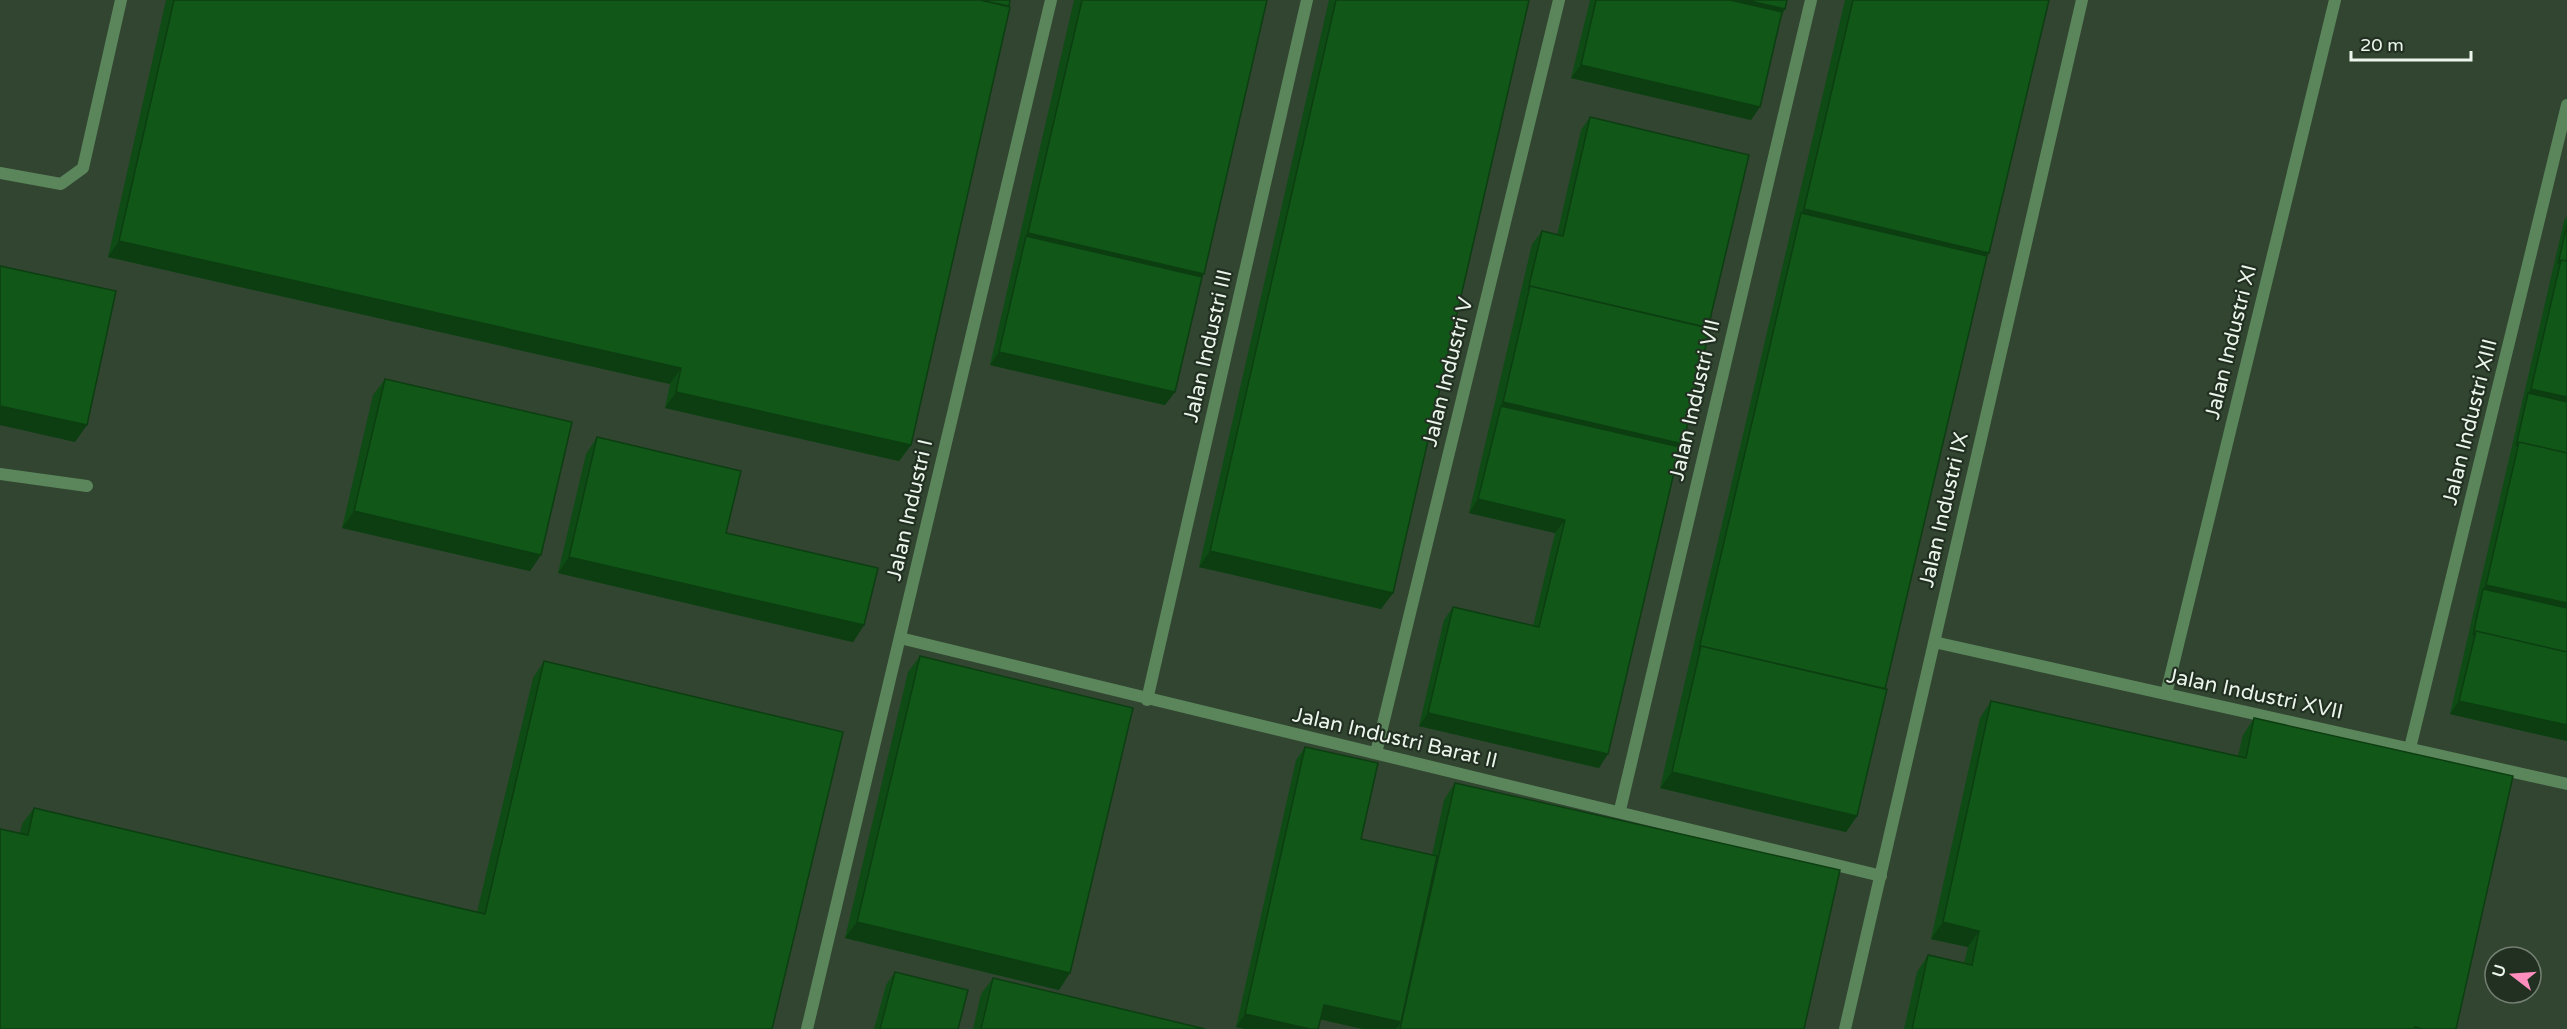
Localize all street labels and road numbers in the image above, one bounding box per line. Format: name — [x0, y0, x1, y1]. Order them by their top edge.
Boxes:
street label: Jalan Industri XI — [2200, 262, 2262, 422]
street label: Jalan Industri III — [1178, 267, 1238, 425]
street label: Jalan Industri V — [1417, 294, 1479, 449]
street label: Jalan Industri VII — [1664, 317, 1726, 483]
street label: Jalan Industri XIII — [2437, 336, 2503, 508]
street label: Jalan Industri IX — [1914, 430, 1974, 590]
street label: Jalan Industri I — [882, 437, 938, 583]
street label: Jalan Industri XVII — [2165, 663, 2345, 725]
street label: Jalan Industri Barat II — [1290, 702, 1500, 774]

